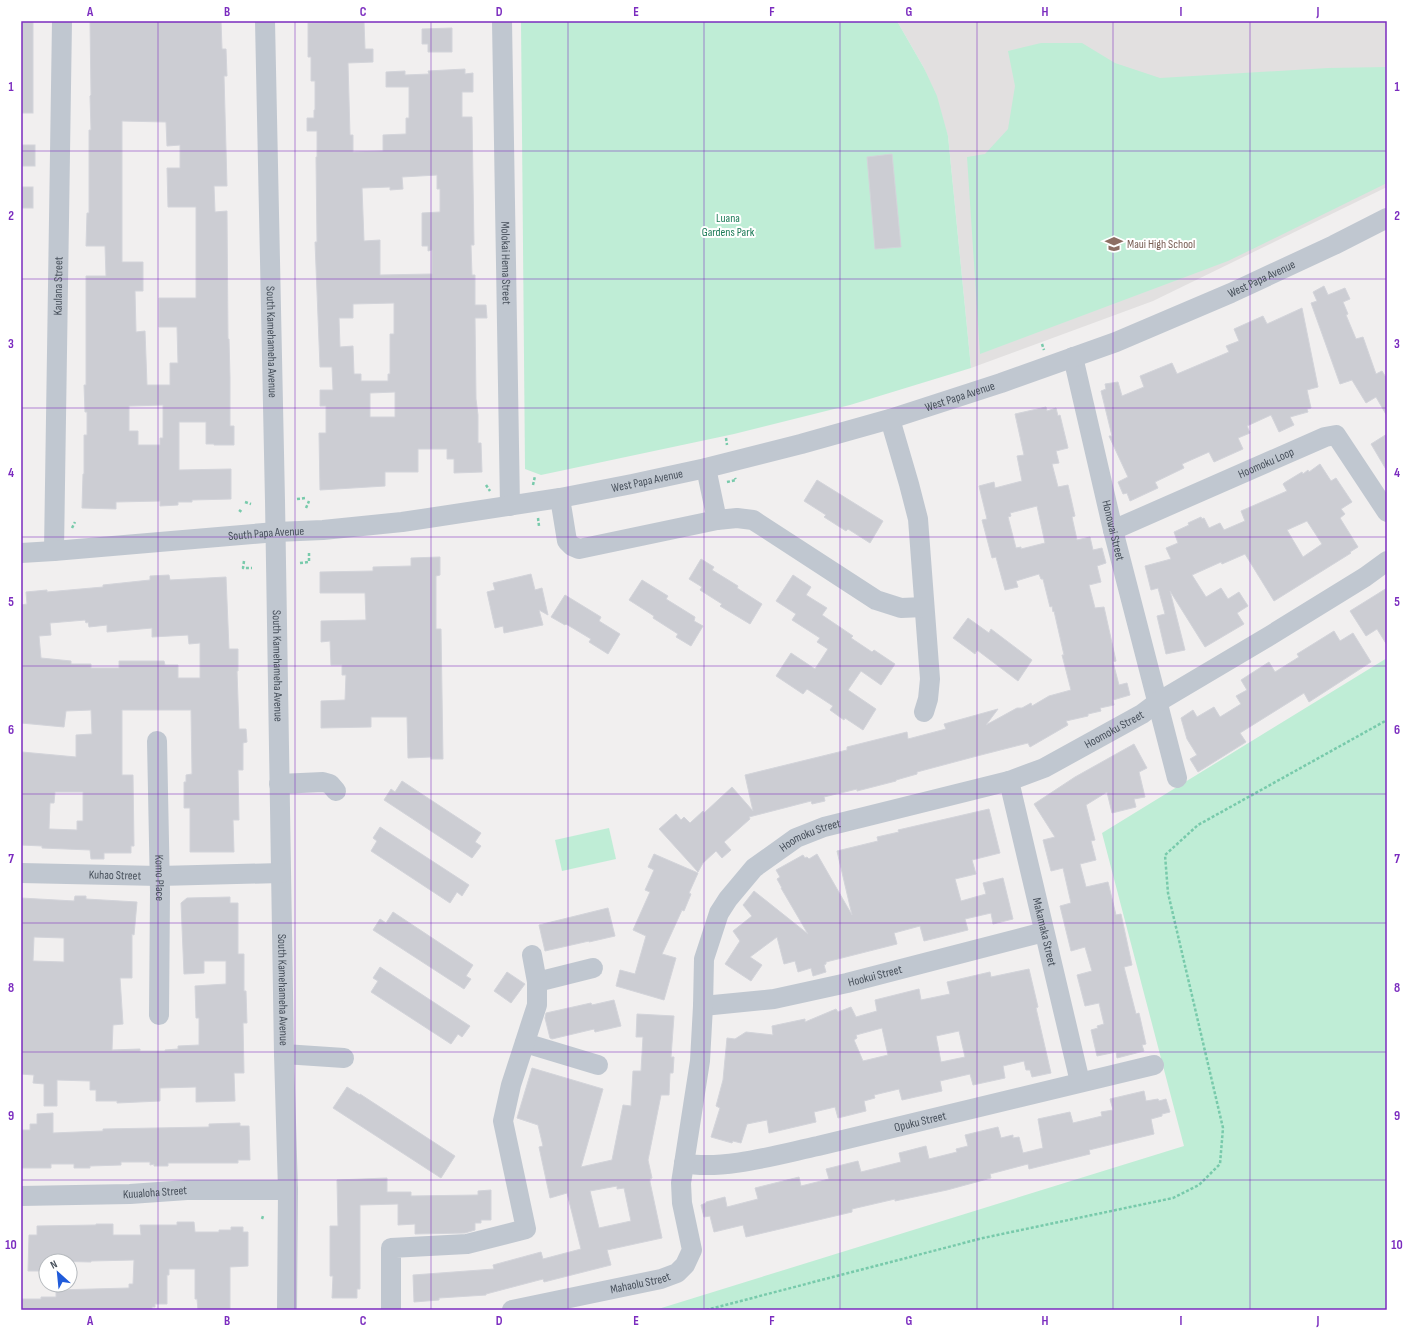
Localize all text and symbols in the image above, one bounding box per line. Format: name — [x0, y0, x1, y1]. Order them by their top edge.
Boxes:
text: A — [86, 4, 94, 20]
text: B — [224, 4, 230, 20]
text: C — [360, 4, 367, 20]
text: D — [496, 4, 503, 20]
text: E — [633, 4, 639, 20]
text: F — [769, 4, 775, 20]
text: G — [906, 4, 913, 20]
text: H — [1042, 4, 1049, 20]
text: I — [1180, 4, 1183, 20]
text: J — [1316, 4, 1320, 20]
text: 1 — [8, 79, 14, 95]
text: 1 — [1394, 79, 1400, 95]
text: 2 — [8, 208, 14, 224]
text: 2 — [1394, 208, 1400, 224]
park label: Luana Gardens Park — [702, 211, 755, 240]
street label: Molokai Hema Street — [498, 221, 514, 305]
school or university icon: Maui High School — [1104, 234, 1124, 254]
place label: Maui High School — [1127, 237, 1195, 252]
street label: Kaulana Street — [50, 256, 66, 316]
street label: West Papa Avenue — [1225, 257, 1298, 301]
street label: South Kamehameha Avenue — [263, 286, 280, 398]
text: 3 — [8, 336, 14, 352]
text: 3 — [1394, 336, 1400, 352]
street label: West Papa Avenue — [923, 378, 997, 415]
street label: Hoomoku Loop — [1236, 444, 1296, 482]
text: 4 — [8, 465, 14, 481]
text: 4 — [1394, 465, 1400, 481]
street label: West Papa Avenue — [610, 466, 684, 495]
street label: Honowai Street — [1099, 499, 1128, 563]
street label: South Papa Avenue — [227, 523, 305, 544]
text: 5 — [8, 594, 14, 610]
text: 5 — [1394, 594, 1400, 610]
street label: South Kamehameha Avenue — [269, 610, 286, 722]
street label: Hoomoku Street — [1082, 707, 1147, 752]
text: 6 — [8, 722, 14, 738]
text: 6 — [1394, 722, 1400, 738]
street label: Hoomoku Street — [776, 816, 843, 855]
text: 7 — [8, 851, 14, 867]
text: 7 — [1394, 851, 1400, 867]
street label: Komo Place — [152, 855, 168, 901]
street label: Kuhao Street — [89, 867, 142, 883]
street label: Makamaka Street — [1029, 896, 1060, 968]
street label: South Kamehameha Avenue — [275, 934, 291, 1046]
street label: Hookui Street — [846, 961, 904, 990]
text: 8 — [8, 980, 14, 996]
text: 8 — [1394, 980, 1400, 996]
text: 9 — [8, 1108, 14, 1124]
street label: Opuku Street — [893, 1108, 948, 1135]
text: 9 — [1394, 1108, 1400, 1124]
street label: Kuualoha Street — [123, 1182, 188, 1202]
text: 10 — [5, 1237, 17, 1253]
text: 10 — [1391, 1237, 1403, 1253]
north arrow — [38, 1253, 78, 1293]
text: N — [48, 1257, 59, 1272]
street label: Mahaolu Street — [609, 1269, 673, 1297]
text: A — [86, 1313, 94, 1329]
text: B — [224, 1313, 230, 1329]
text: C — [360, 1313, 367, 1329]
text: D — [496, 1313, 503, 1329]
text: E — [633, 1313, 639, 1329]
text: F — [769, 1313, 775, 1329]
text: G — [906, 1313, 913, 1329]
text: H — [1042, 1313, 1049, 1329]
text: I — [1180, 1313, 1183, 1329]
text: J — [1316, 1313, 1320, 1329]

